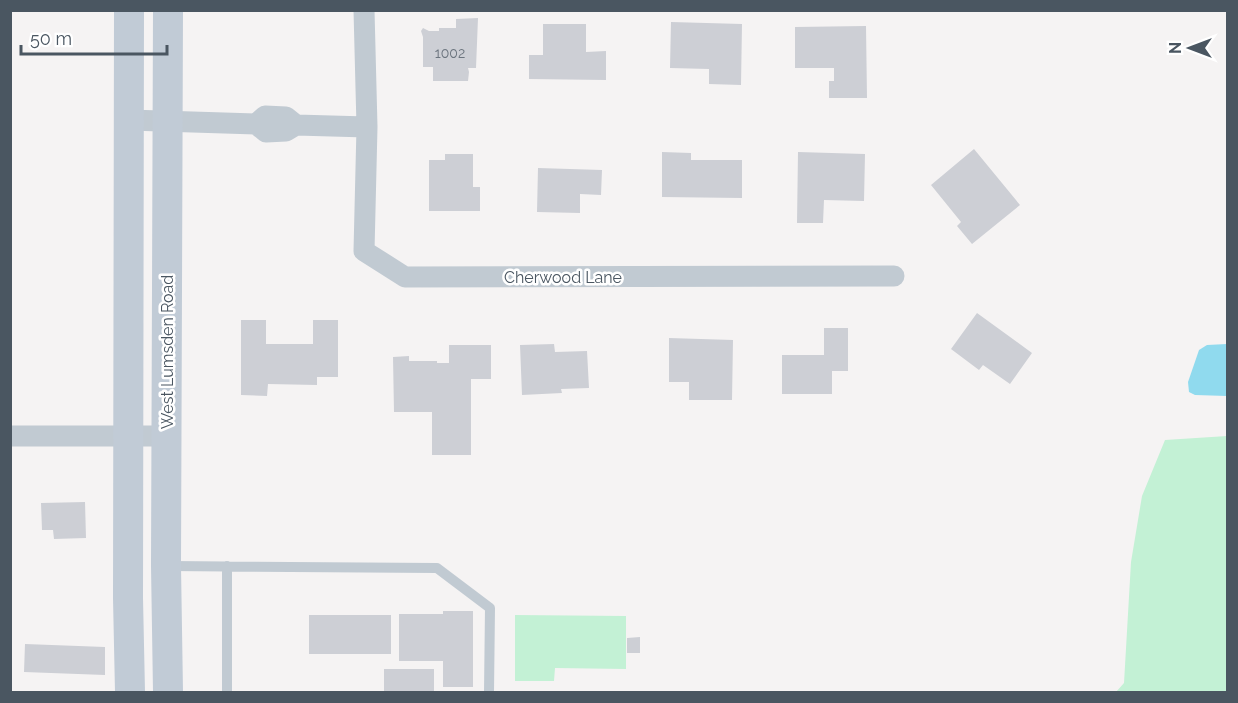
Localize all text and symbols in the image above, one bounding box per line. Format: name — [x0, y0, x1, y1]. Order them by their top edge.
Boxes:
scale bar — [21, 18, 166, 56]
north arrow — [1160, 18, 1220, 78]
text: 50 m — [30, 28, 72, 49]
text: N — [1166, 42, 1185, 54]
house number: 1002 — [435, 45, 465, 61]
street label: Cherwood Lane — [504, 268, 622, 287]
street label: West Lumsden Road — [158, 275, 177, 429]

